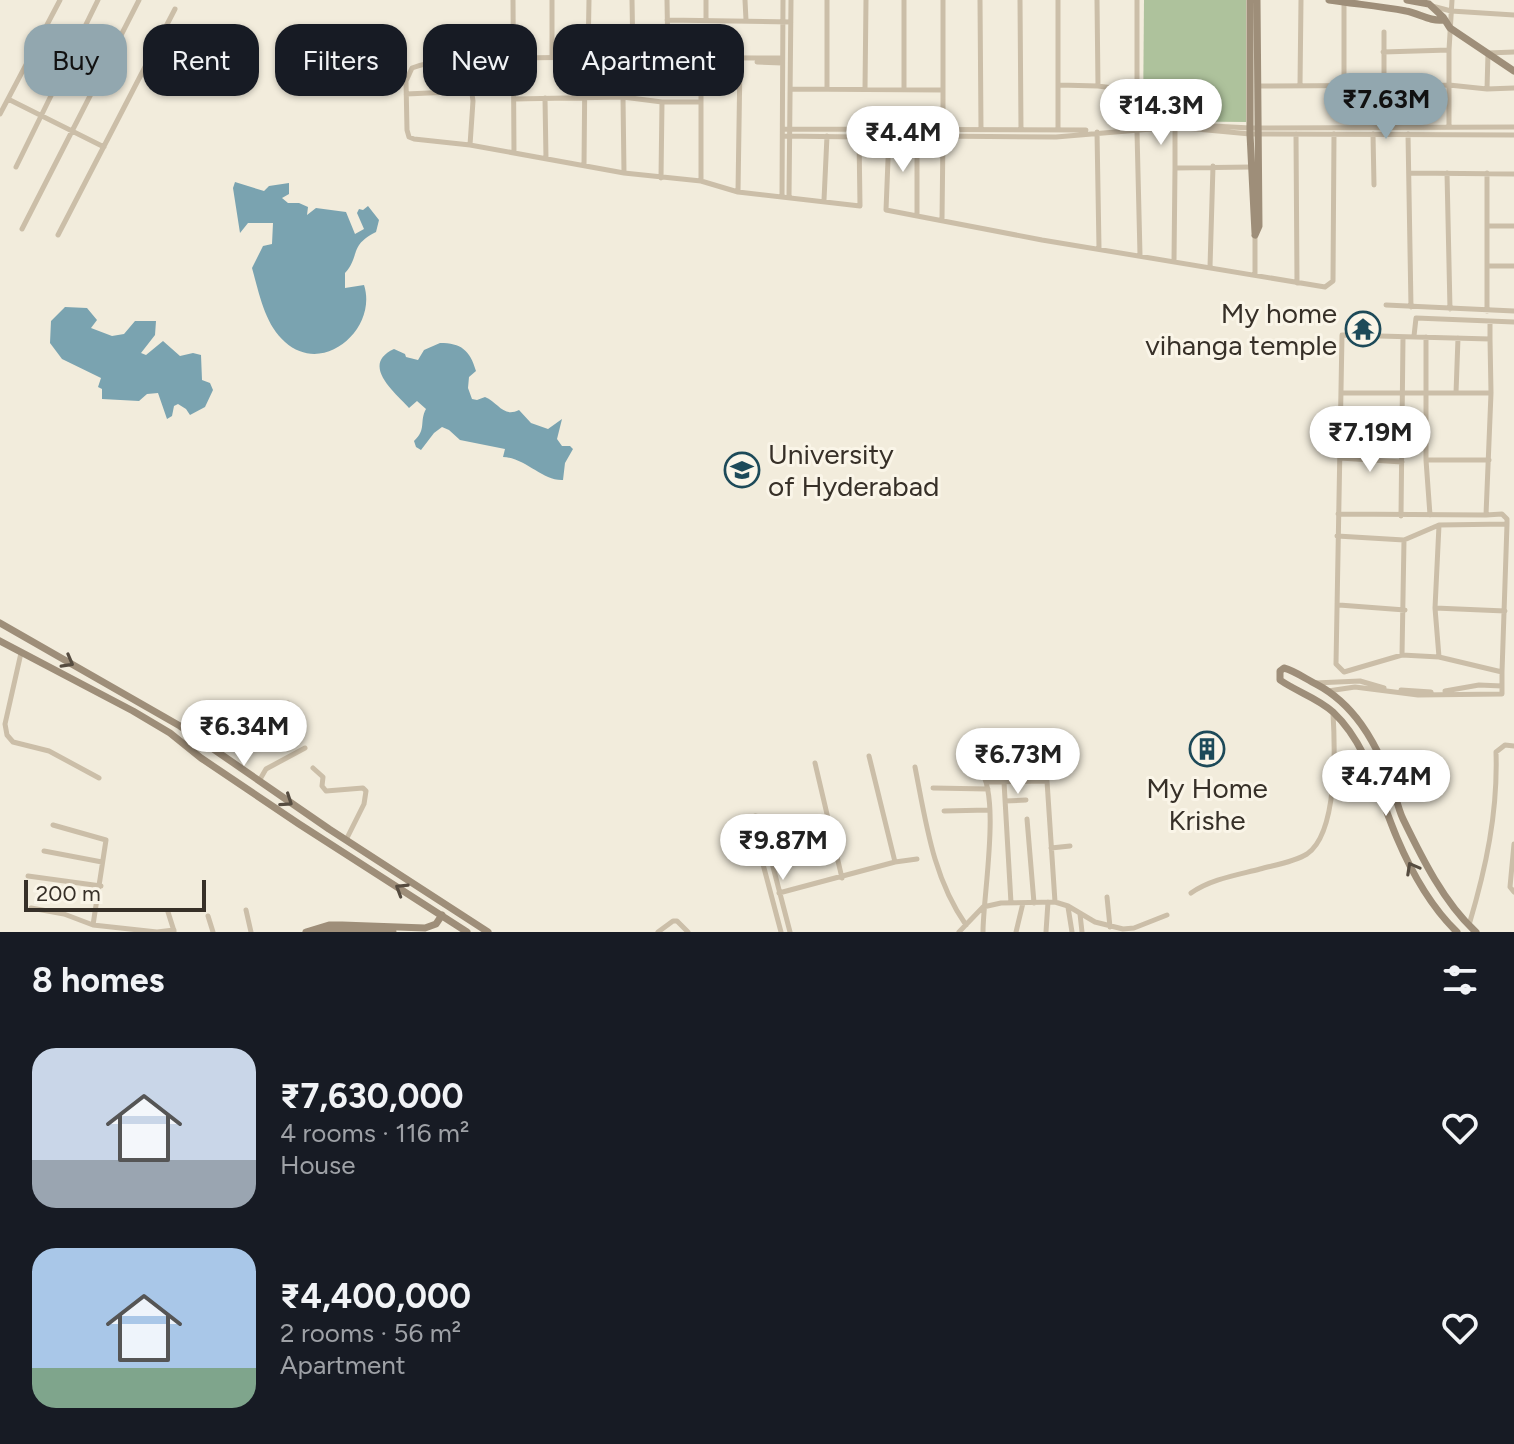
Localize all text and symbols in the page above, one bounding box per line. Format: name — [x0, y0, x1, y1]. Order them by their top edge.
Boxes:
chip: Buy — [24, 24, 127, 96]
chip: Rent — [143, 24, 259, 96]
chip: Filters — [275, 24, 407, 96]
chip: New — [423, 24, 537, 96]
chip: Apartment — [553, 24, 744, 96]
pin: ₹7.63M — [1321, 73, 1451, 141]
pin: ₹14.3M — [1096, 79, 1226, 147]
text: ₹7.63M — [1342, 83, 1430, 115]
text: ₹14.3M — [1118, 89, 1204, 121]
pin: ₹4.4M — [847, 106, 959, 174]
text: ₹4.4M — [864, 116, 942, 148]
place label: My home vihanga temple — [1145, 296, 1337, 362]
temple icon: My home vihanga temple — [1344, 310, 1382, 348]
pin: ₹7.19M — [1305, 406, 1435, 474]
text: ₹7.19M — [1328, 416, 1412, 448]
place label: University of Hyderabad — [768, 437, 939, 503]
school or university icon: University of Hyderabad — [723, 451, 761, 489]
one-way arrow — [60, 652, 74, 667]
pin: ₹6.34M — [179, 700, 309, 768]
text: ₹6.34M — [199, 710, 289, 742]
pin: ₹6.73M — [953, 728, 1083, 796]
building icon: My Home Krishe — [1188, 730, 1226, 768]
text: ₹6.73M — [974, 738, 1062, 770]
pin: ₹4.74M — [1321, 750, 1451, 818]
text: ₹4.74M — [1340, 760, 1432, 792]
place label: My Home Krishe — [1146, 771, 1268, 837]
one-way arrow — [278, 791, 292, 806]
pin: ₹9.87M — [718, 814, 848, 882]
text: ₹9.87M — [738, 824, 828, 856]
one-way arrow — [1407, 862, 1422, 877]
scale bar — [24, 876, 206, 912]
text: 200 m — [36, 880, 101, 907]
one-way arrow — [396, 884, 410, 899]
icon: filters — [1438, 958, 1482, 1002]
text: 8 homes — [32, 960, 164, 1001]
text: ₹7,630,000 — [280, 1076, 464, 1117]
icon: home — [96, 1080, 192, 1176]
icon: heart — [1438, 1106, 1482, 1150]
text: 4 rooms · 116 m² — [280, 1117, 469, 1149]
text: House — [280, 1149, 355, 1181]
text: ₹4,400,000 — [280, 1276, 471, 1317]
icon: home — [96, 1280, 192, 1376]
icon: heart — [1438, 1306, 1482, 1350]
text: 2 rooms · 56 m² — [280, 1317, 461, 1349]
text: Apartment — [280, 1349, 406, 1381]

